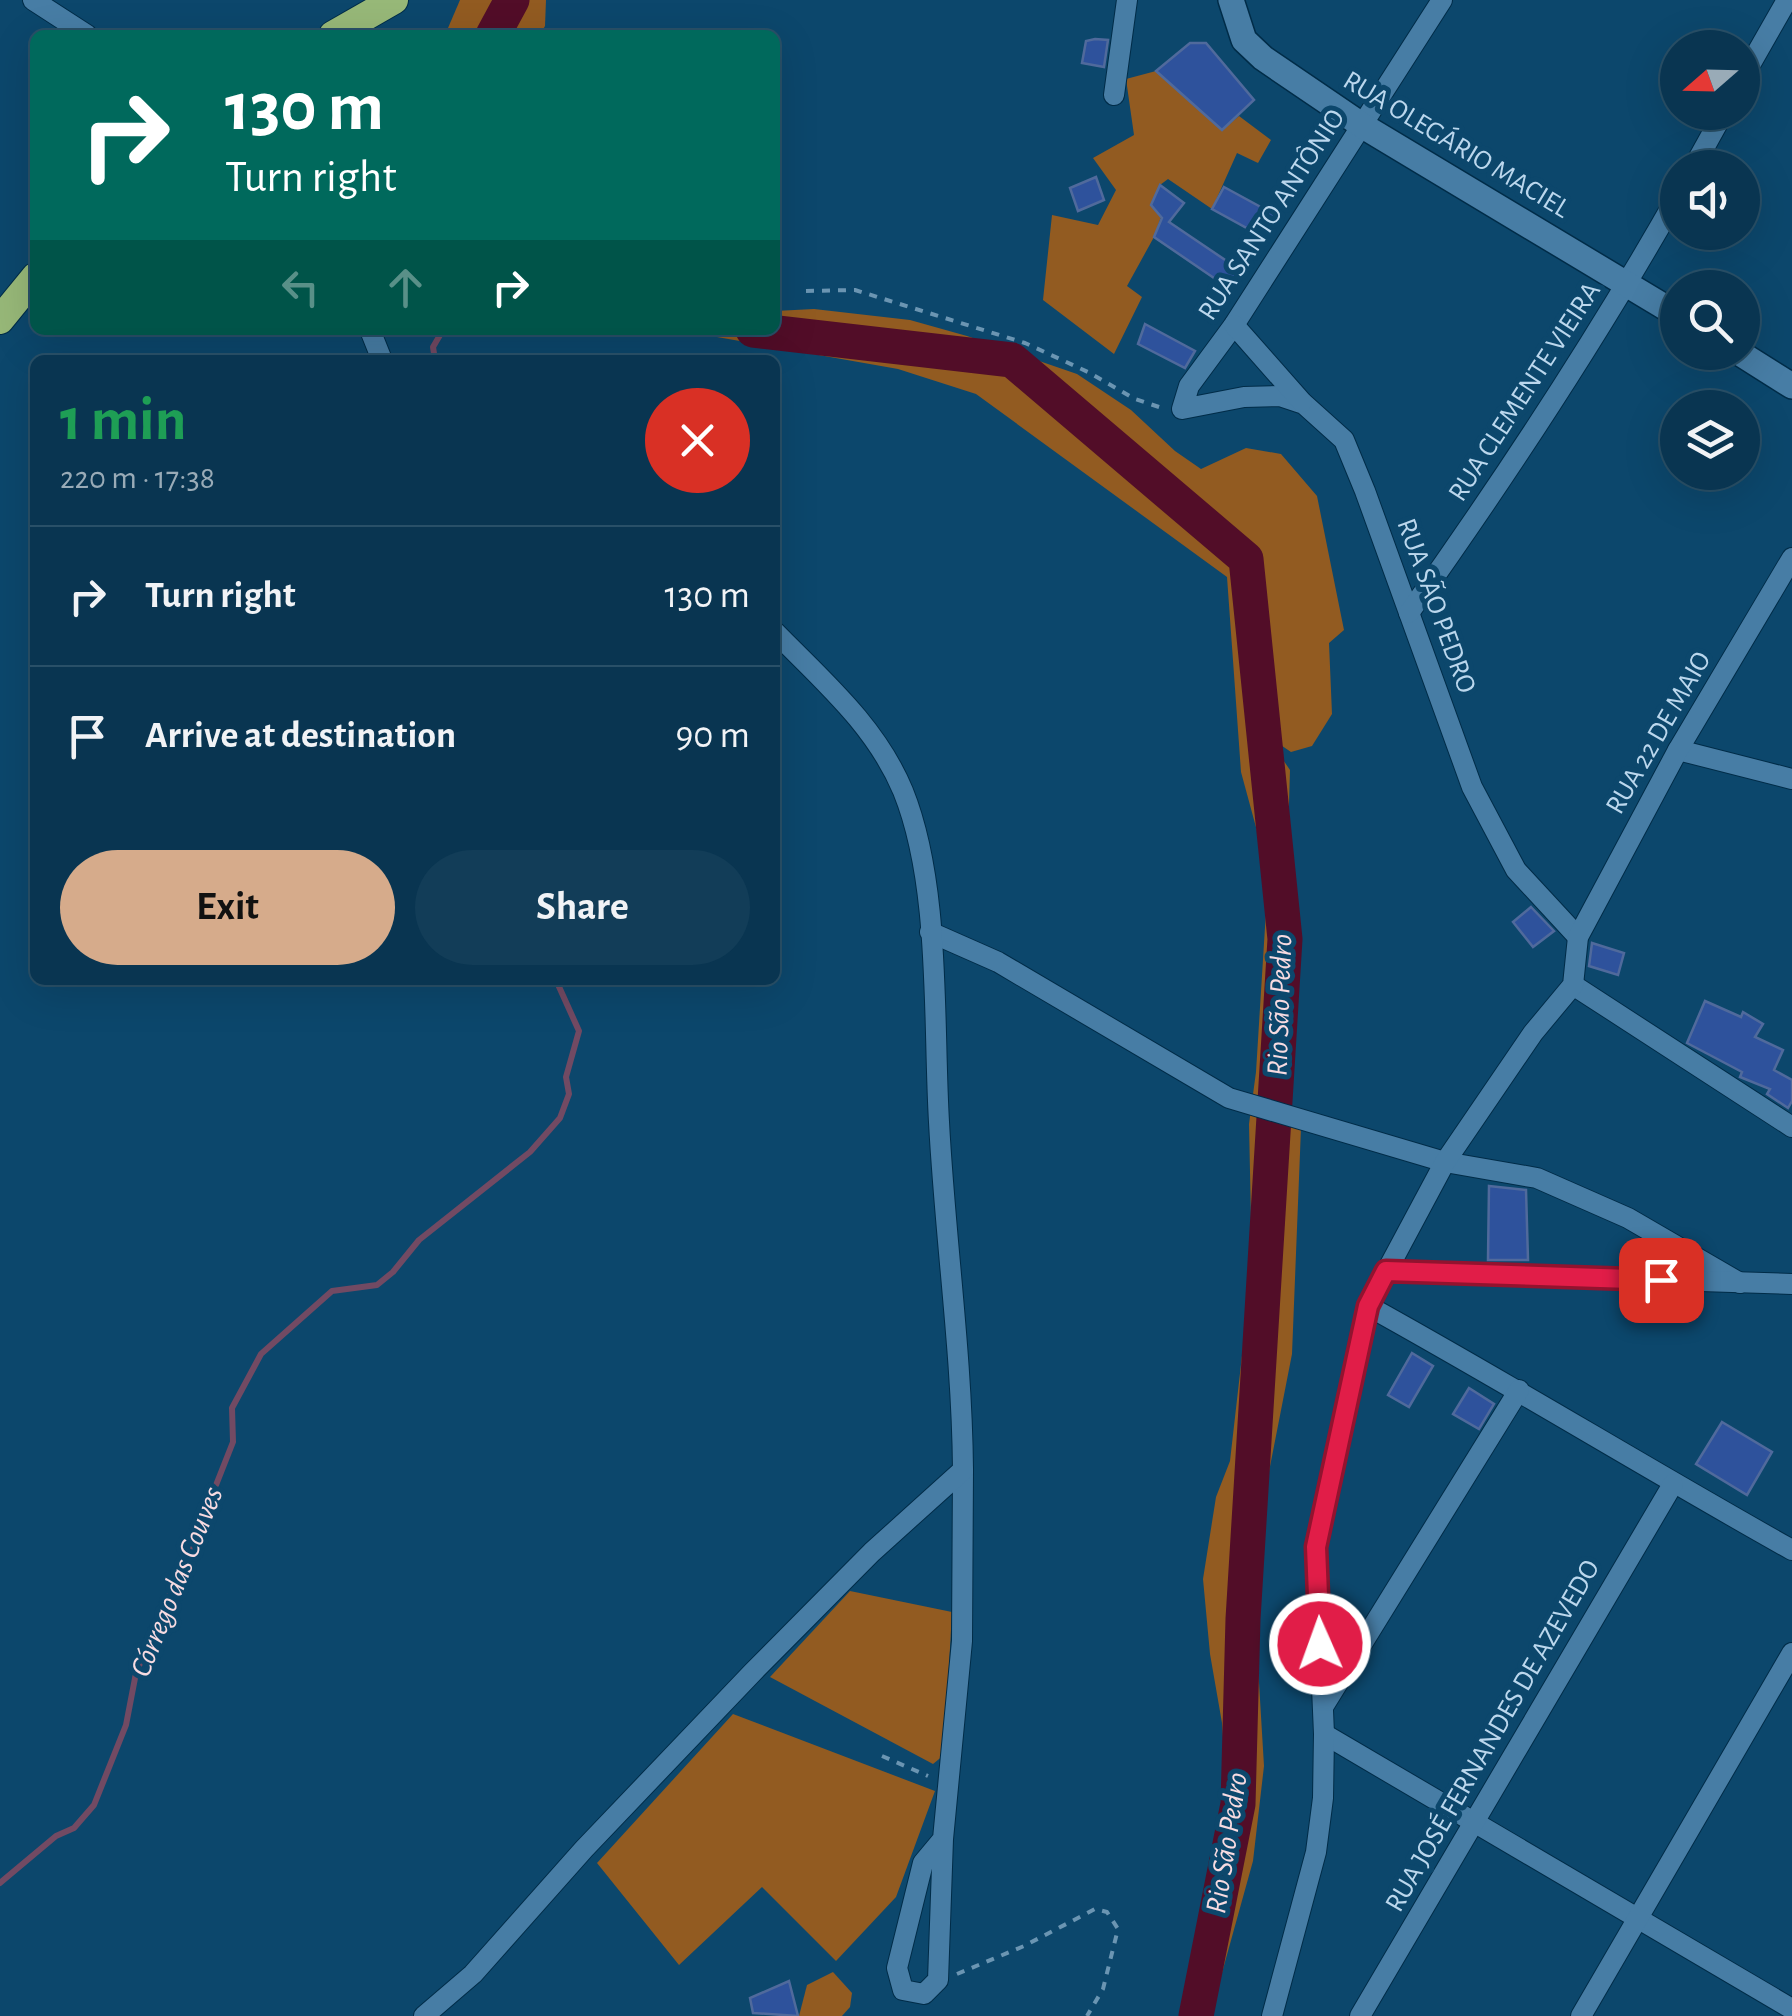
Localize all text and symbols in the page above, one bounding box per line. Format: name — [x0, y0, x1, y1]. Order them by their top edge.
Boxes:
north arrow — [1660, 30, 1760, 130]
map controls — [1660, 30, 1760, 490]
street label: RUA OLEGÁRIO MACIEL — [1338, 64, 1576, 224]
icon: right — [60, 70, 190, 200]
text: 130 m — [225, 73, 384, 143]
street label: RUA SANTO ANTÔNIO — [1192, 103, 1351, 325]
button: sound — [1660, 150, 1760, 250]
text: Turn right — [225, 155, 397, 200]
icon: left — [273, 260, 328, 315]
icon: ahead — [378, 260, 433, 315]
icon: right — [483, 260, 538, 315]
button: search — [1660, 270, 1760, 370]
street label: RUA CLEMENTE VIEIRA — [1444, 278, 1606, 506]
button: close — [645, 388, 750, 493]
button: layers — [1660, 390, 1760, 490]
text: 1 min — [60, 391, 186, 451]
text: 220 m · 17:38 — [60, 462, 215, 494]
street label: RUA SÃO PEDRO — [1391, 514, 1482, 697]
icon: right — [60, 569, 115, 624]
text: Turn right — [145, 577, 295, 615]
text: 130 m — [665, 577, 750, 615]
street label: RUA 22 DE MAIO — [1601, 647, 1717, 819]
icon: arrive — [60, 709, 115, 764]
text: Arrive at destination — [145, 717, 456, 755]
text: 90 m — [675, 717, 750, 755]
button: Exit — [60, 850, 395, 965]
button: Share — [415, 850, 750, 965]
water label: Rio São Pedro — [1263, 933, 1297, 1077]
pin — [1619, 1238, 1704, 1323]
icon: arrive — [1634, 1253, 1689, 1308]
water label: Córrego das Couves — [125, 1483, 229, 1681]
street label: RUA JOSÉ FERNANDES DE AZEVEDO — [1378, 1554, 1605, 1917]
position arrow — [1268, 1592, 1372, 1696]
water label: Rio São Pedro — [1201, 1770, 1253, 1916]

